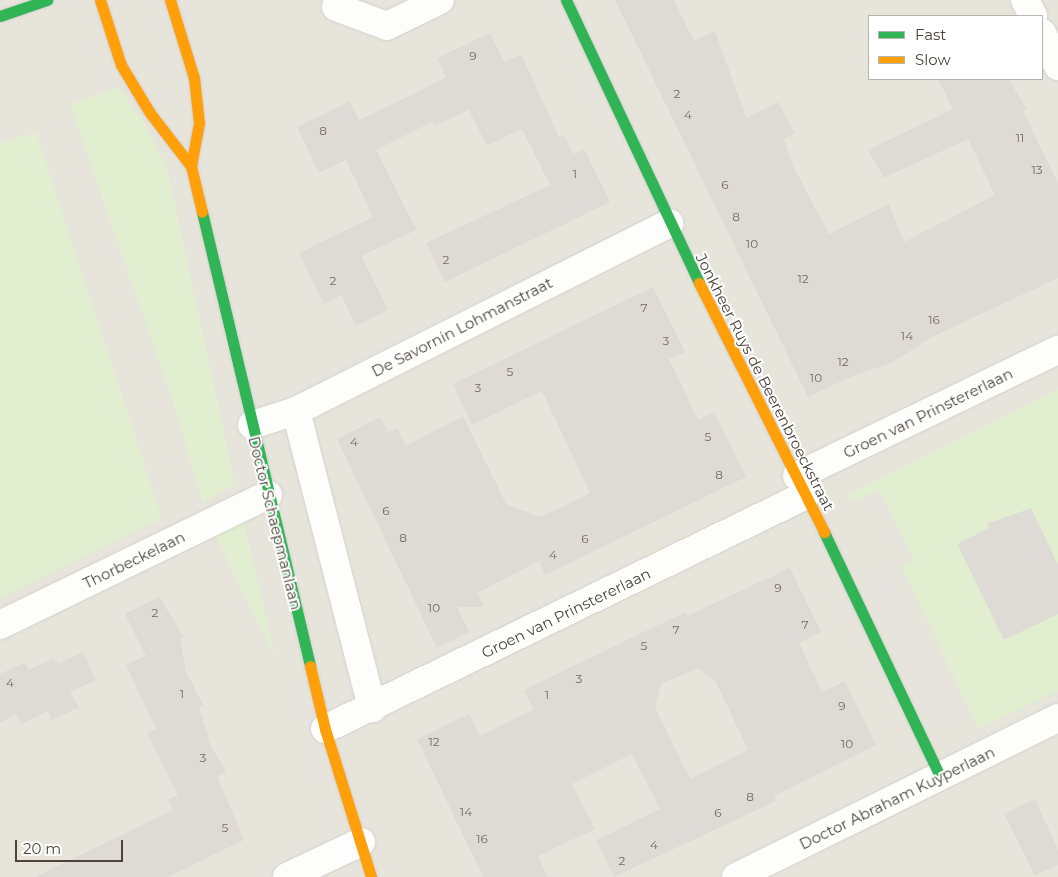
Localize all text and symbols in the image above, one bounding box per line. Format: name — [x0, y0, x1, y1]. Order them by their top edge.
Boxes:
legend — [868, 15, 1043, 80]
text: Fast — [915, 25, 946, 44]
house number: 9 — [469, 49, 477, 63]
text: Slow — [915, 50, 951, 69]
house number: 2 — [674, 87, 680, 101]
house number: 4 — [684, 108, 692, 122]
house number: 8 — [319, 124, 327, 138]
house number: 11 — [1016, 131, 1024, 145]
house number: 13 — [1031, 163, 1043, 177]
house number: 1 — [573, 167, 577, 181]
house number: 6 — [721, 178, 729, 192]
house number: 8 — [732, 210, 740, 224]
house number: 10 — [746, 237, 758, 251]
street label: Jonkheer Ruys de Beerenbroeckstraat — [692, 250, 838, 514]
house number: 2 — [443, 253, 449, 267]
house number: 12 — [797, 272, 809, 286]
street label: De Savornin Lohmanstraat — [369, 273, 555, 381]
house number: 2 — [330, 274, 336, 288]
house number: 7 — [640, 301, 648, 315]
house number: 16 — [928, 313, 940, 327]
house number: 14 — [901, 329, 913, 343]
house number: 3 — [663, 334, 669, 348]
house number: 12 — [837, 355, 849, 369]
street label: Groen van Prinstererlaan — [840, 364, 1016, 462]
house number: 5 — [507, 365, 513, 379]
house number: 10 — [810, 371, 822, 385]
house number: 3 — [475, 381, 481, 395]
house number: 5 — [705, 430, 711, 444]
street label: Doctor Schaepmanlaan — [245, 434, 305, 612]
house number: 4 — [350, 435, 358, 449]
house number: 8 — [715, 468, 723, 482]
house number: 6 — [382, 504, 390, 518]
street label: Thorbeckelaan — [80, 528, 188, 592]
house number: 8 — [399, 531, 407, 545]
house number: 6 — [581, 532, 589, 546]
house number: 4 — [549, 548, 557, 562]
street label: Groen van Prinstererlaan — [478, 564, 654, 662]
house number: 9 — [774, 581, 782, 595]
house number: 10 — [428, 601, 440, 615]
house number: 2 — [152, 606, 158, 620]
house number: 7 — [801, 618, 809, 632]
house number: 7 — [672, 623, 680, 637]
house number: 5 — [641, 639, 647, 653]
house number: 3 — [576, 672, 582, 686]
house number: 4 — [6, 676, 14, 690]
house number: 1 — [180, 687, 184, 701]
house number: 1 — [545, 688, 549, 702]
house number: 9 — [838, 699, 846, 713]
house number: 12 — [428, 735, 440, 749]
house number: 10 — [841, 737, 853, 751]
street label: Doctor Abraham Kuyperlaan — [796, 743, 998, 853]
house number: 3 — [200, 751, 206, 765]
house number: 8 — [746, 790, 754, 804]
house number: 14 — [460, 805, 472, 819]
house number: 6 — [714, 806, 722, 820]
house number: 5 — [222, 821, 228, 835]
scale bar — [18, 830, 125, 862]
house number: 16 — [476, 832, 488, 846]
house number: 4 — [650, 838, 658, 852]
text: 20 m — [23, 839, 61, 858]
house number: 2 — [619, 854, 625, 868]

